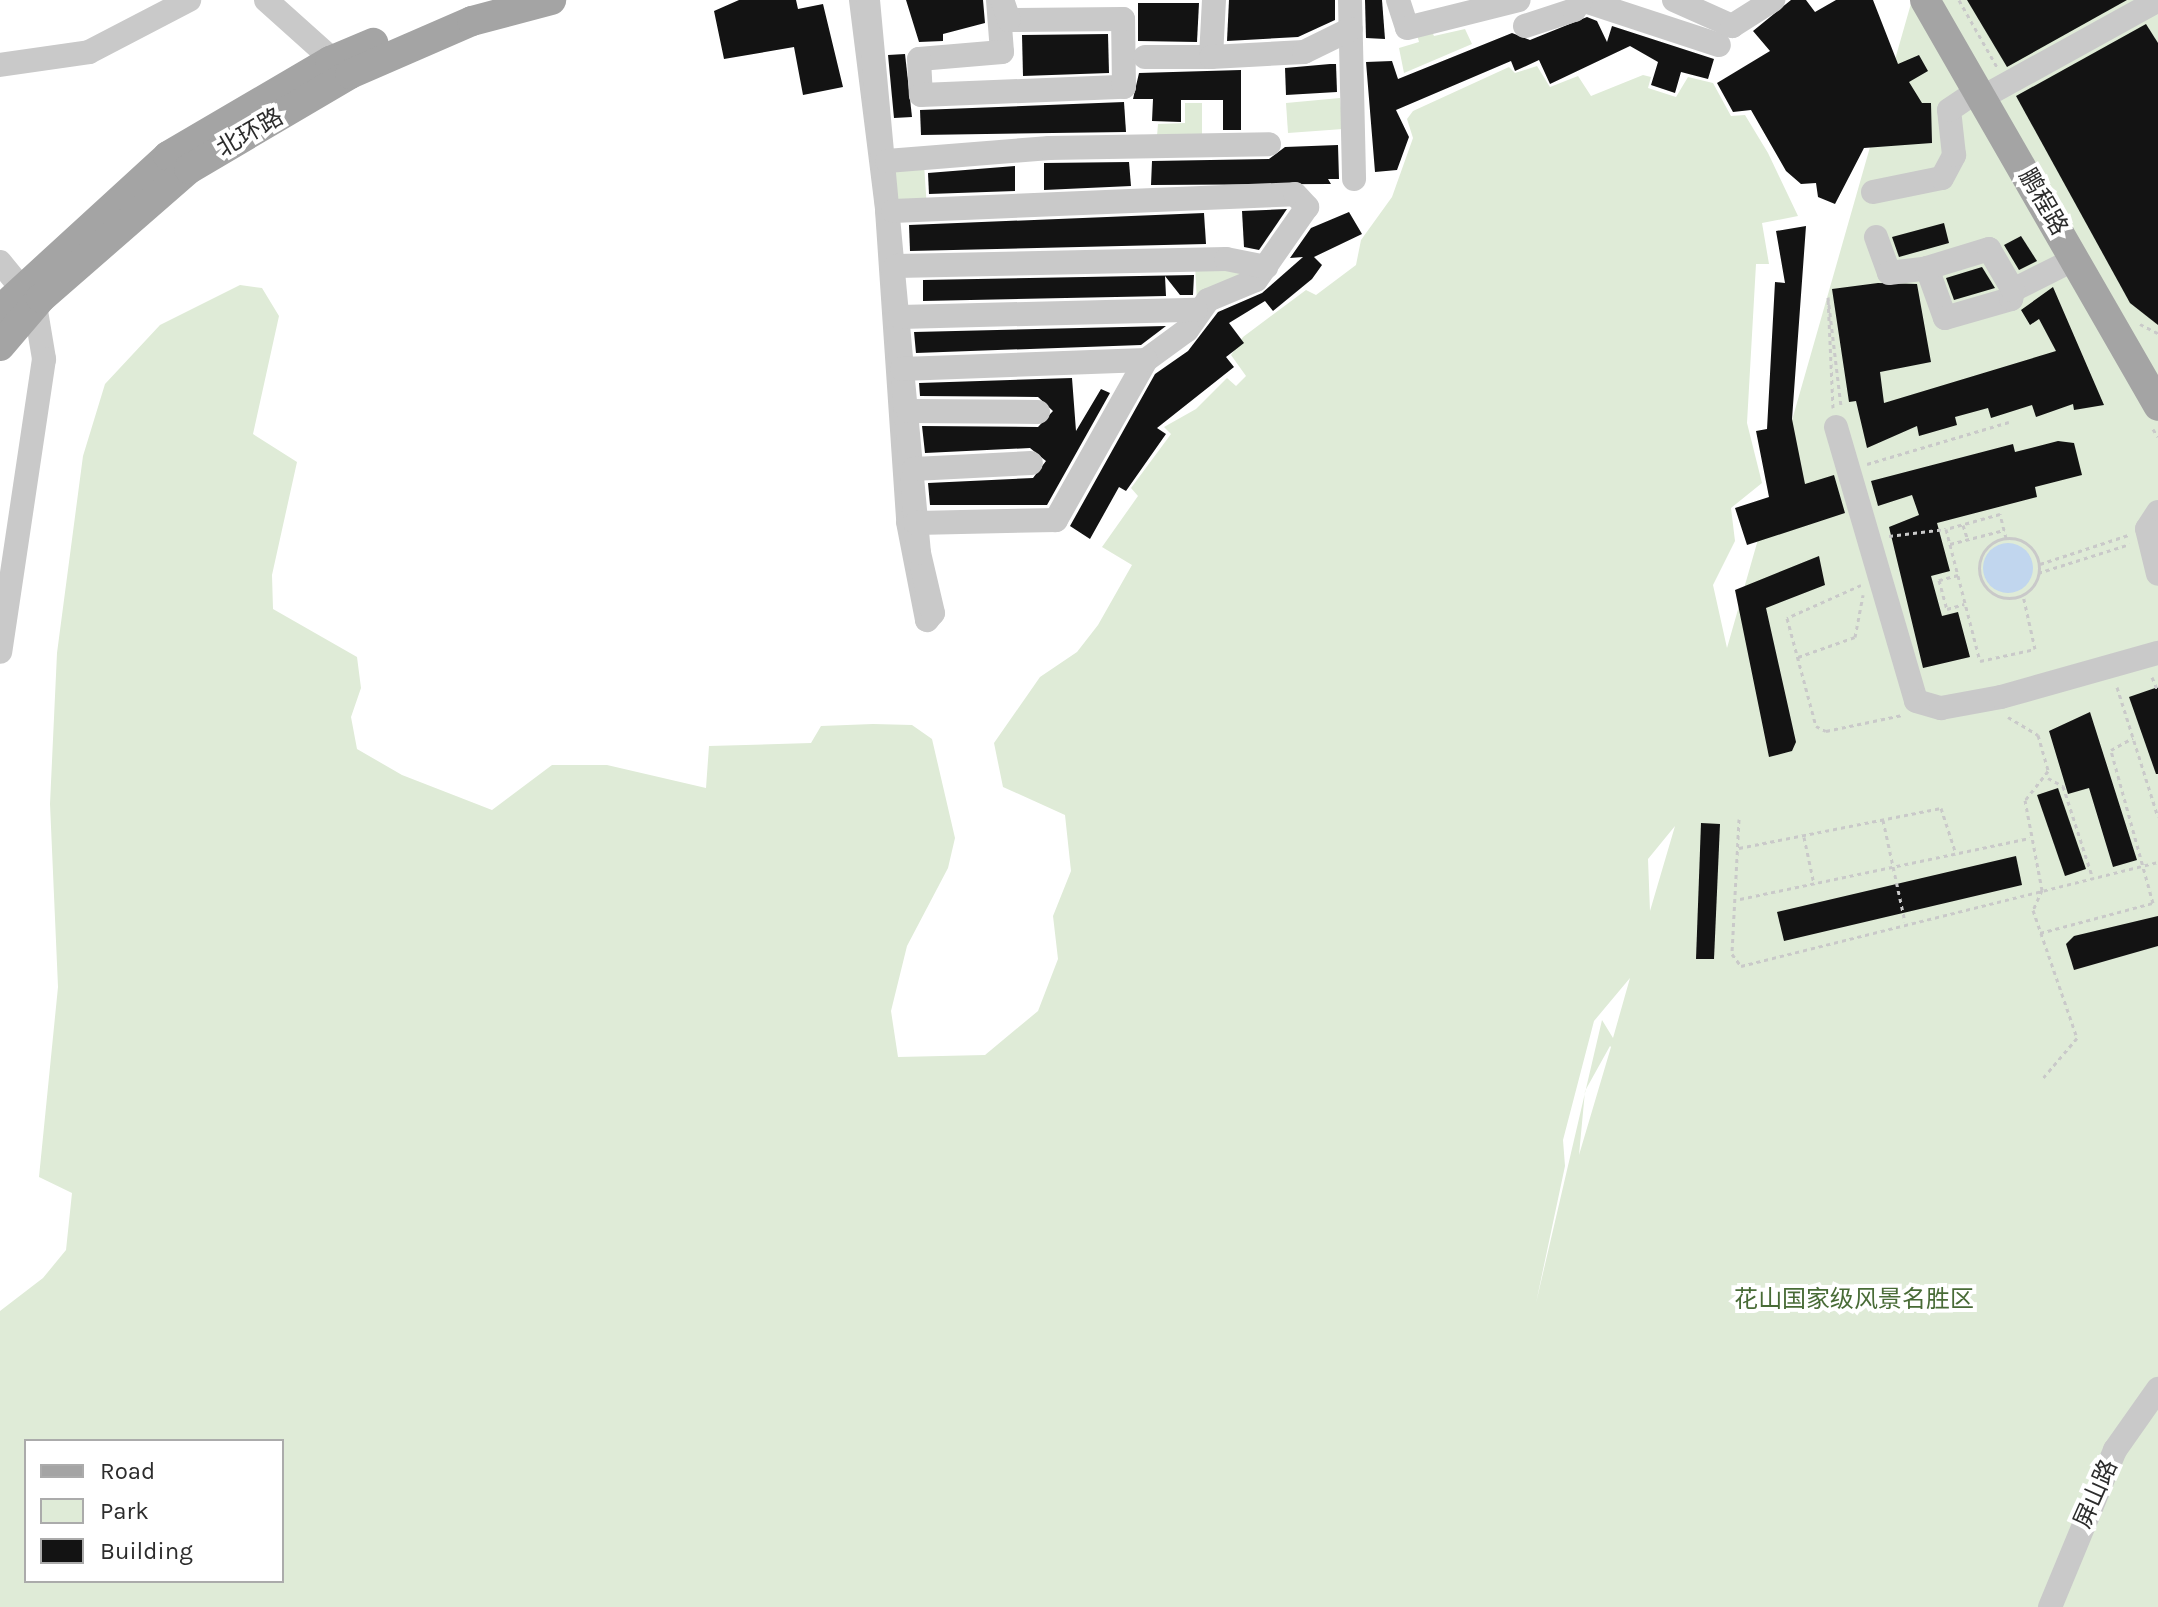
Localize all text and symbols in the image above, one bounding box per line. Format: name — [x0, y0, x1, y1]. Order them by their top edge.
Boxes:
street label: 北环路 — [212, 103, 288, 163]
street label: 鹏程路 — [2013, 164, 2073, 240]
park label: 花山国家级风景名胜区 — [1734, 1286, 1974, 1314]
legend — [24, 1439, 284, 1583]
street label: 屏山路 — [2068, 1455, 2124, 1533]
text: Road — [100, 1457, 155, 1485]
text: Park — [100, 1497, 149, 1525]
text: Building — [100, 1537, 193, 1565]

